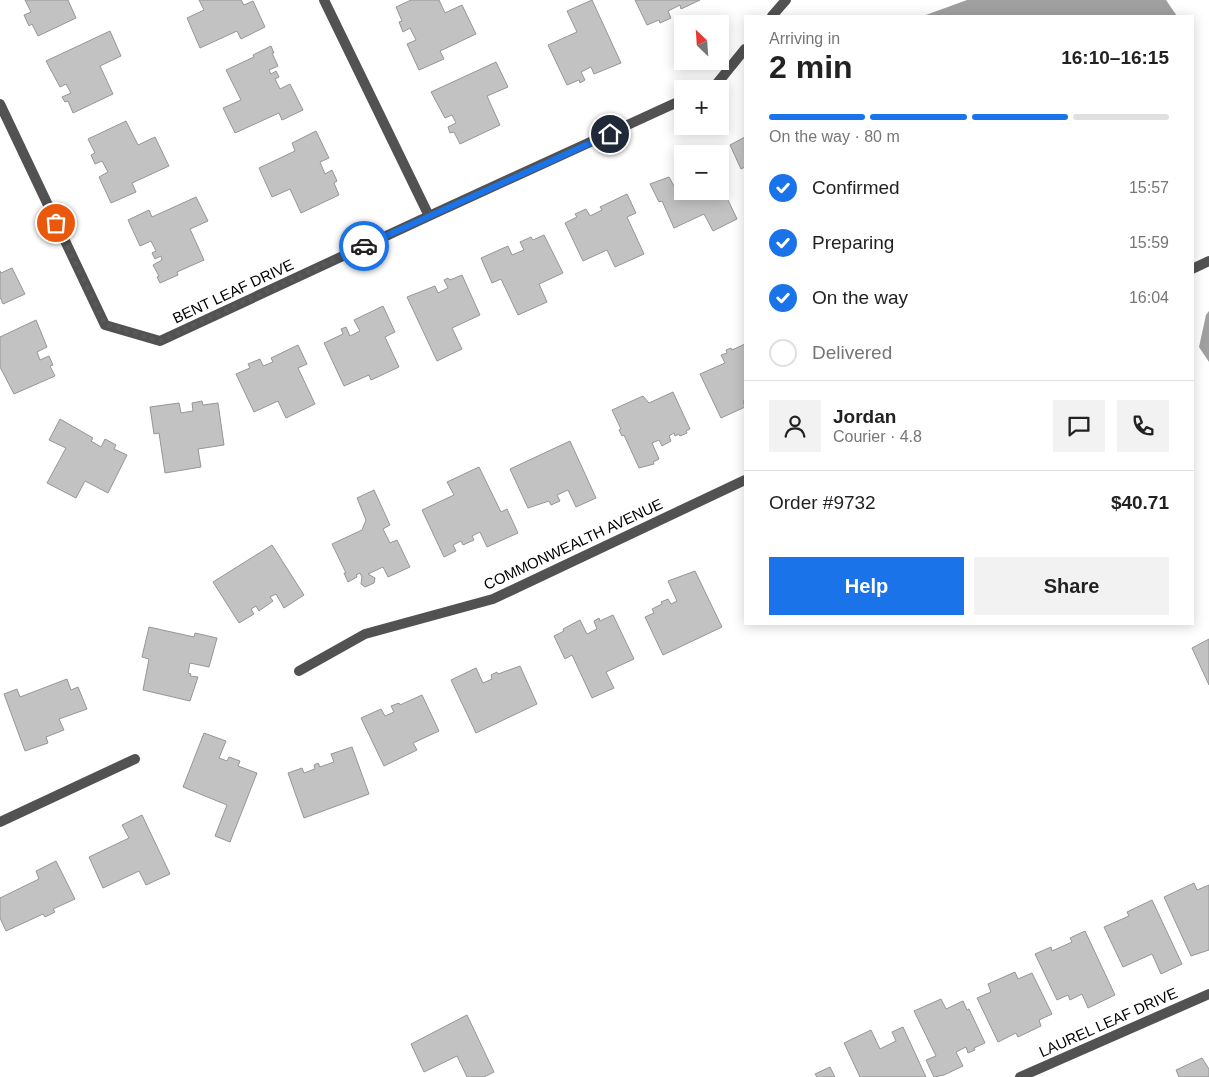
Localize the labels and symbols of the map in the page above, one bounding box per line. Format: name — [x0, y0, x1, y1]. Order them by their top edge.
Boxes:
north arrow — [674, 15, 729, 70]
pin — [589, 113, 631, 155]
pin — [35, 202, 77, 244]
courier — [339, 221, 389, 271]
street label: BENT LEAF DRIVE — [170, 256, 296, 326]
street label: COMMONWEALTH AVENUE — [481, 495, 665, 593]
street label: LAUREL LEAF DRIVE — [1036, 984, 1180, 1060]

